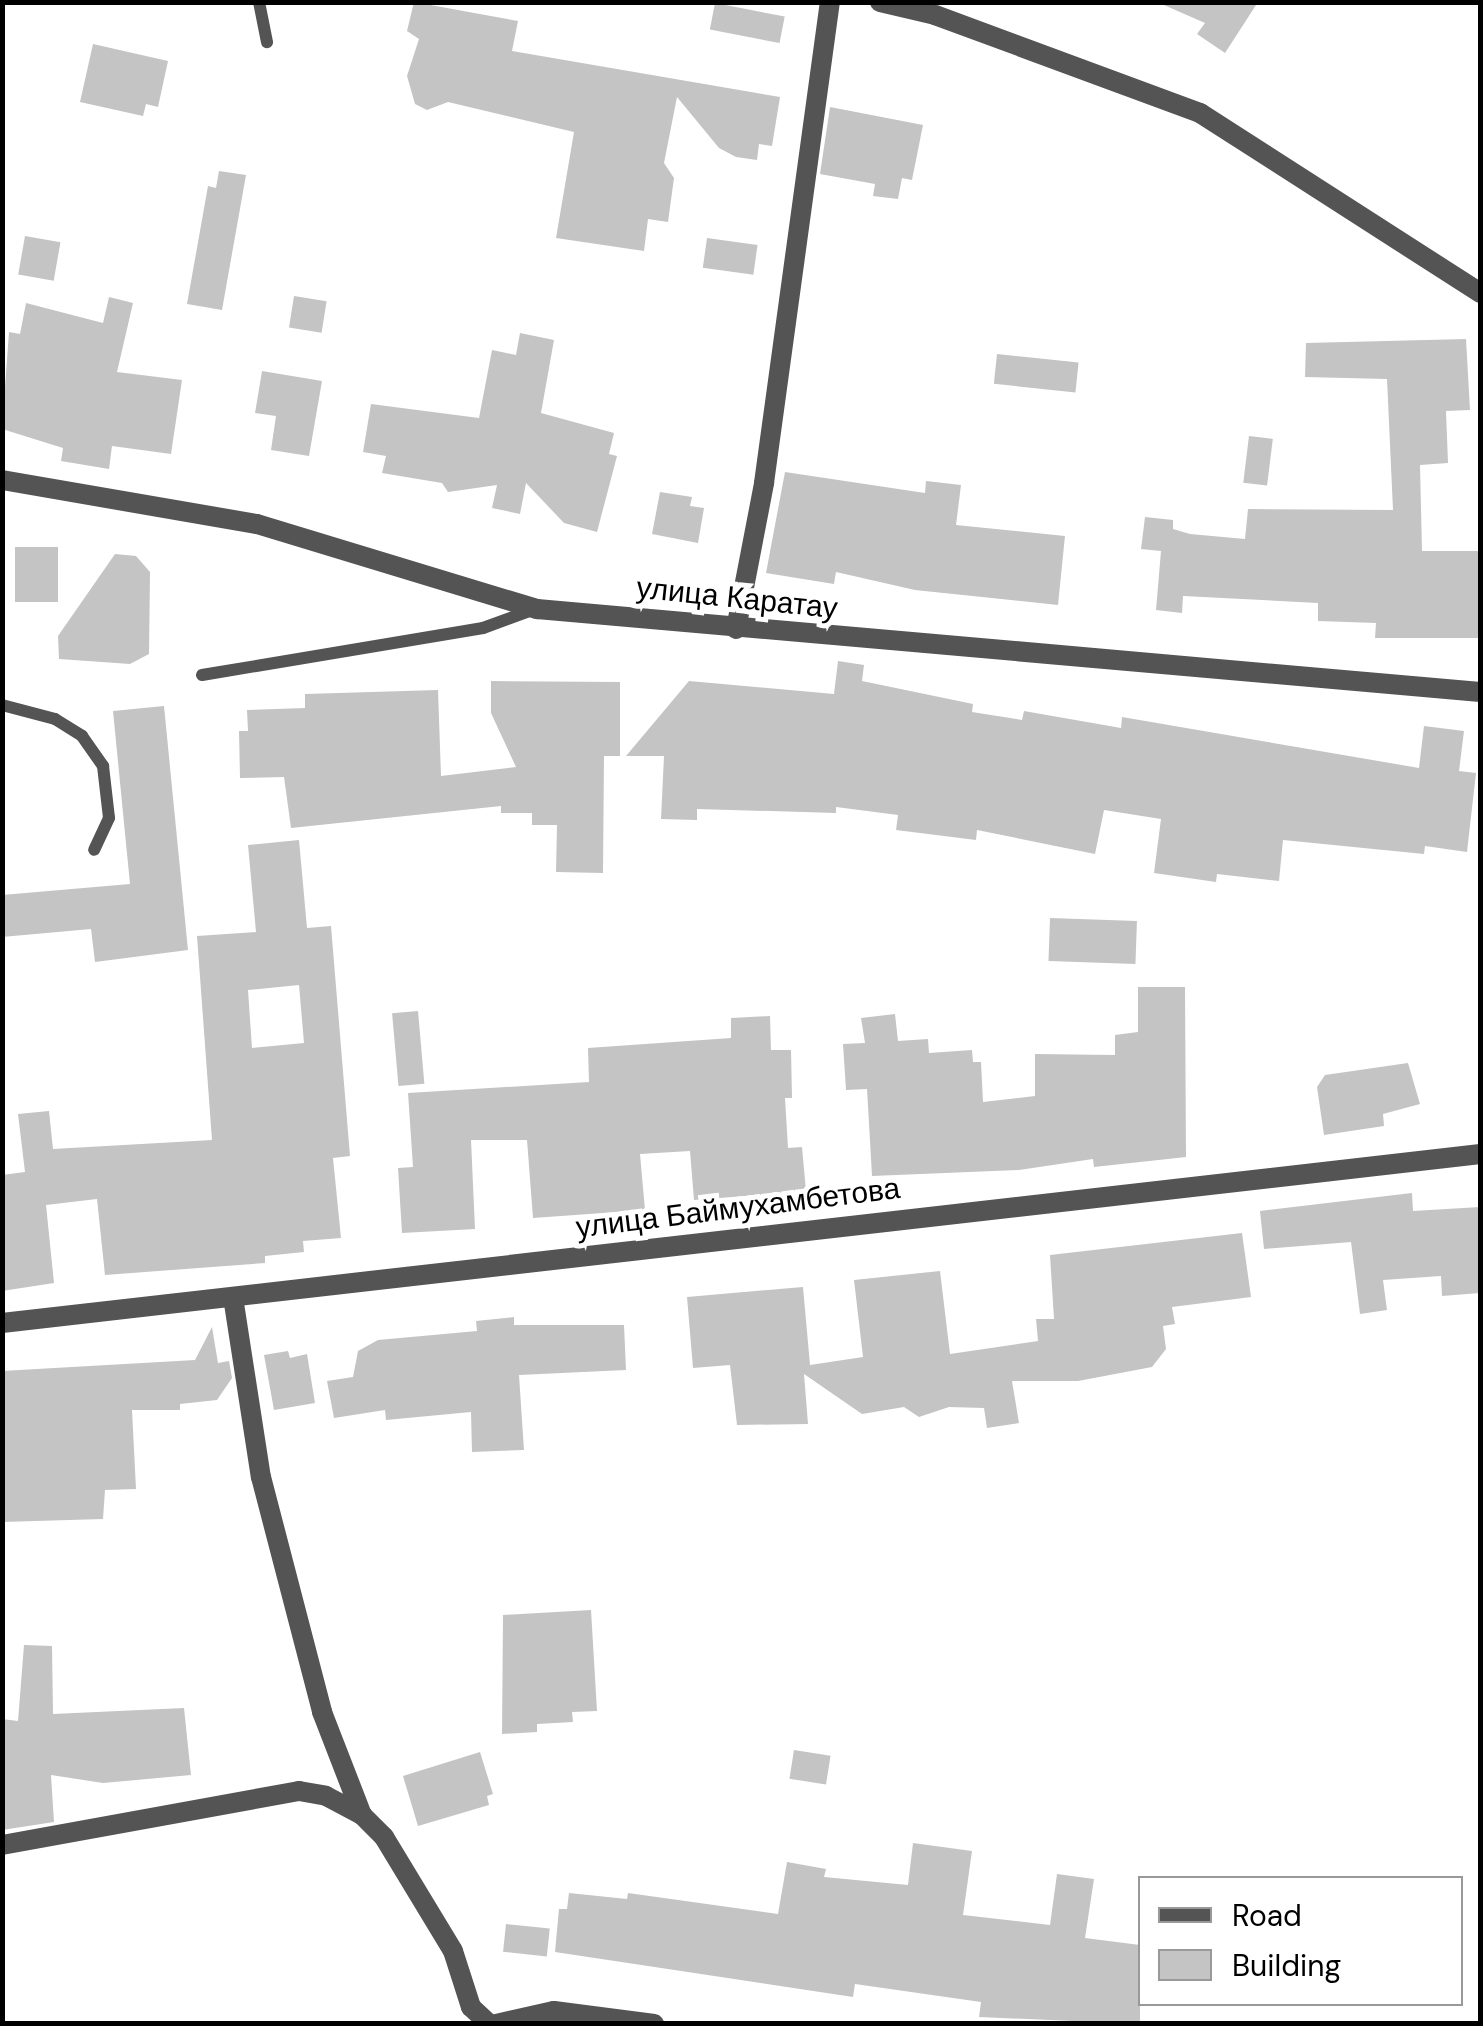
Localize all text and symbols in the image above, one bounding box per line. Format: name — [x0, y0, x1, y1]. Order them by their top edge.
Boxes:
street label: улица Каратау — [635, 570, 839, 626]
street label: улица Баймухамбетова — [574, 1170, 902, 1246]
legend — [1138, 1876, 1463, 2006]
text: Road — [1232, 1896, 1302, 1935]
text: Building — [1232, 1946, 1341, 1985]

